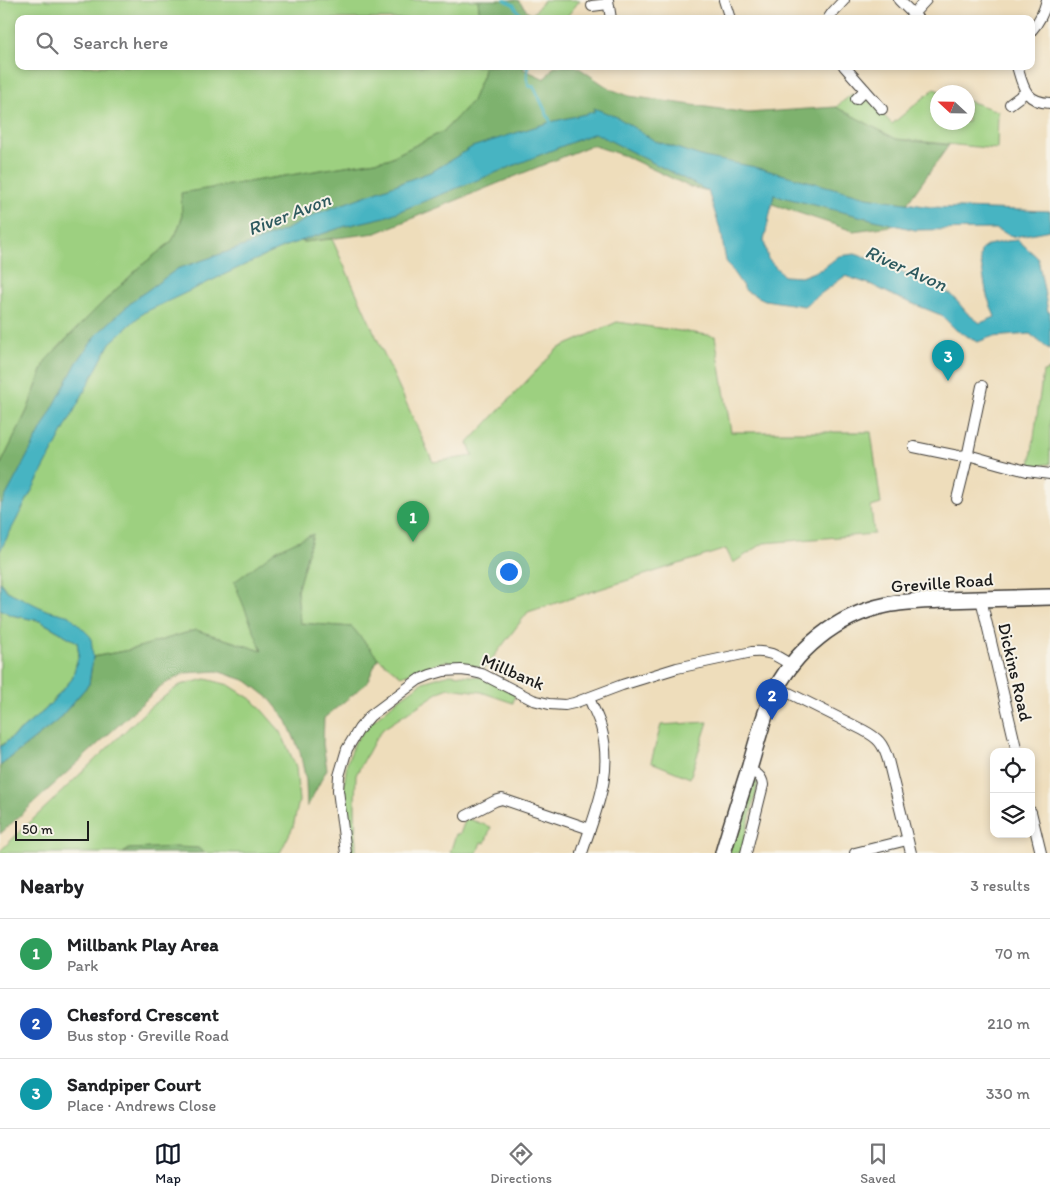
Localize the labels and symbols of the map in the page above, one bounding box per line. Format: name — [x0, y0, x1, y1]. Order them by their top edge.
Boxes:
north arrow — [930, 85, 975, 130]
water label: River Avon — [244, 188, 334, 240]
water label: River Avon — [862, 240, 951, 296]
pin: 3 — [932, 340, 964, 381]
pin: 1 — [397, 501, 429, 542]
your location — [496, 559, 522, 585]
street label: Greville Road — [890, 568, 994, 598]
street label: Dickins Road — [993, 621, 1037, 724]
street label: Millbank — [478, 649, 548, 695]
pin: 2 — [756, 679, 788, 720]
scale bar — [15, 818, 89, 841]

